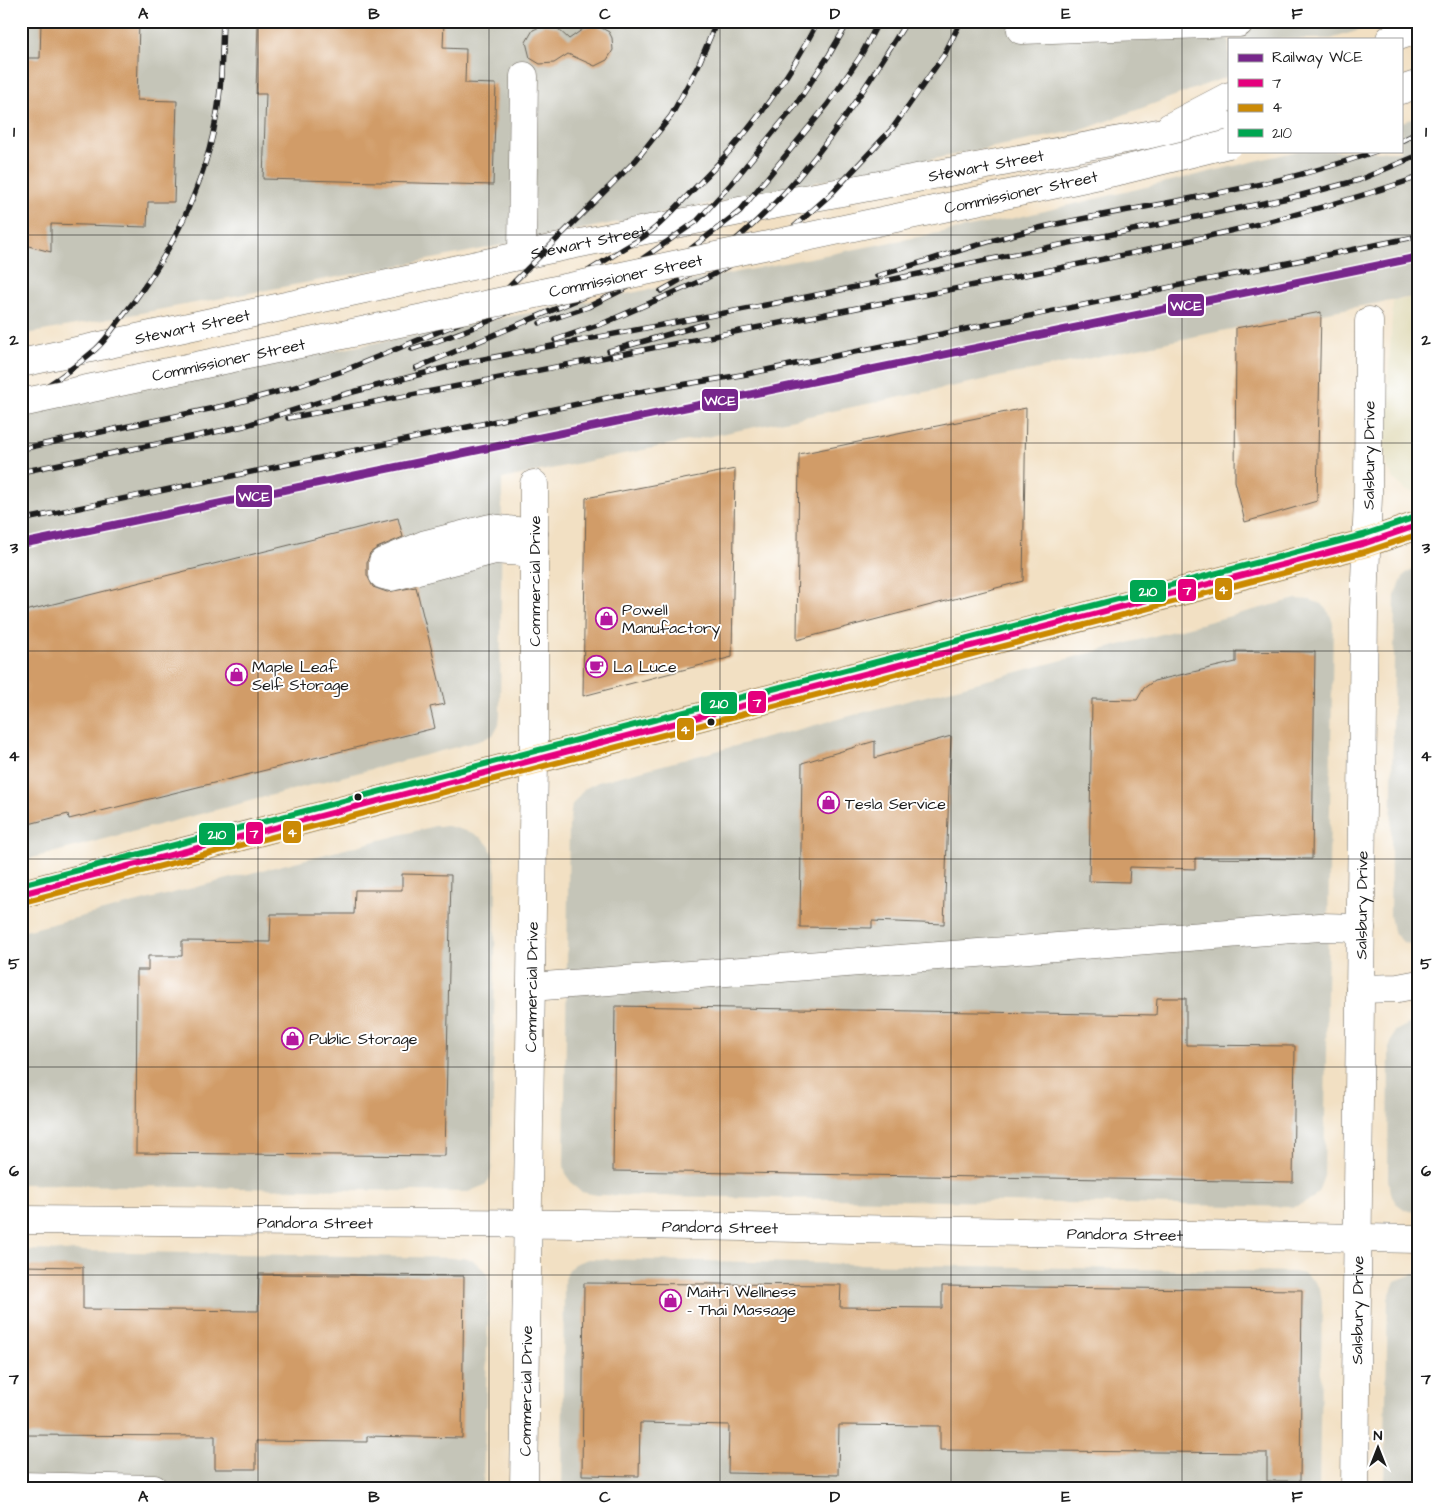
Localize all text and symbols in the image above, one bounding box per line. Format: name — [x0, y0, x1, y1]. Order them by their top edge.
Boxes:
text: A — [138, 3, 149, 25]
text: B — [368, 3, 380, 25]
text: C — [599, 3, 611, 25]
text: D — [830, 3, 841, 25]
text: E — [1061, 3, 1071, 25]
text: F — [1291, 3, 1303, 25]
legend — [1228, 38, 1402, 152]
text: Railway WCE — [1272, 47, 1363, 69]
text: 7 — [1272, 73, 1281, 94]
text: 4 — [1272, 97, 1282, 118]
text: 1 — [13, 121, 16, 143]
text: 1 — [1425, 121, 1428, 143]
text: 210 — [1272, 123, 1293, 144]
street label: Stewart Street — [926, 144, 1046, 188]
street label: Commissioner Street — [942, 166, 1100, 220]
street label: Stewart Street — [528, 220, 649, 265]
street label: Commissioner Street — [547, 249, 705, 303]
line badge: WCE — [1167, 293, 1205, 317]
text: WCE — [1169, 296, 1202, 316]
street label: Stewart Street — [133, 304, 253, 350]
text: 2 — [8, 329, 19, 351]
text: 2 — [1420, 329, 1431, 351]
street label: Commissioner Street — [150, 333, 308, 387]
line badge: WCE — [701, 388, 739, 412]
text: WCE — [703, 391, 736, 411]
street label: Salsbury Drive — [1358, 400, 1381, 510]
line badge: WCE — [235, 484, 273, 508]
text: WCE — [237, 487, 270, 507]
street label: Commercial Drive — [524, 515, 546, 646]
text: 3 — [9, 537, 19, 559]
text: 3 — [1421, 537, 1431, 559]
line badge: 4 — [1214, 577, 1233, 601]
line badge: 7 — [1177, 578, 1197, 602]
line badge: 210 — [1129, 579, 1167, 603]
text: 4 — [1218, 580, 1228, 600]
text: 7 — [1182, 581, 1192, 601]
text: 210 — [1138, 582, 1157, 602]
place label: Powell Manufactory — [622, 599, 721, 640]
shop icon: Powell Manufactory — [594, 606, 618, 630]
cafe icon: La Luce — [585, 654, 609, 678]
place label: Maple Leaf Self Storage — [252, 656, 349, 697]
place label: La Luce — [613, 656, 677, 678]
shop icon: Maple Leaf Self Storage — [224, 663, 248, 687]
line badge: 7 — [747, 690, 767, 714]
line badge: 210 — [700, 691, 738, 715]
text: 7 — [752, 693, 762, 713]
text: 210 — [709, 694, 728, 714]
line badge: 4 — [676, 717, 695, 741]
unlabelled marker — [706, 717, 716, 727]
text: 4 — [680, 720, 690, 740]
text: 4 — [9, 745, 20, 767]
text: 4 — [1421, 745, 1432, 767]
shop icon: Tesla Service — [817, 791, 841, 815]
unlabelled marker — [353, 792, 363, 802]
place label: Tesla Service — [845, 793, 946, 815]
line badge: 4 — [282, 820, 302, 844]
line badge: 7 — [245, 821, 264, 845]
line badge: 210 — [198, 822, 236, 846]
text: 4 — [287, 823, 297, 843]
text: 7 — [249, 824, 259, 844]
text: 210 — [207, 825, 226, 845]
street label: Salsbury Drive — [1350, 850, 1374, 959]
street label: Commercial Drive — [520, 921, 544, 1053]
text: 5 — [8, 953, 20, 975]
text: 5 — [1420, 953, 1432, 975]
shop icon: Public Storage — [281, 1026, 305, 1050]
place label: Public Storage — [309, 1028, 418, 1051]
text: 6 — [9, 1160, 19, 1182]
text: 6 — [1421, 1160, 1431, 1182]
street label: Pandora Street — [257, 1212, 374, 1235]
street label: Pandora Street — [662, 1215, 779, 1240]
street label: Pandora Street — [1067, 1223, 1184, 1247]
street label: Salsbury Drive — [1346, 1255, 1370, 1364]
place label: Maitri Wellness - Thai Massage — [687, 1281, 796, 1322]
shop icon: Maitri Wellness - Thai Massage — [659, 1288, 683, 1312]
street label: Commercial Drive — [514, 1325, 538, 1457]
text: 7 — [8, 1368, 19, 1390]
text: 7 — [1420, 1368, 1431, 1390]
north arrow — [1352, 1422, 1402, 1472]
text: N — [1374, 1426, 1383, 1446]
text: A — [138, 1486, 149, 1508]
text: B — [368, 1486, 380, 1508]
text: C — [599, 1486, 611, 1508]
text: D — [830, 1486, 841, 1508]
text: E — [1061, 1486, 1071, 1508]
text: F — [1291, 1486, 1303, 1508]

